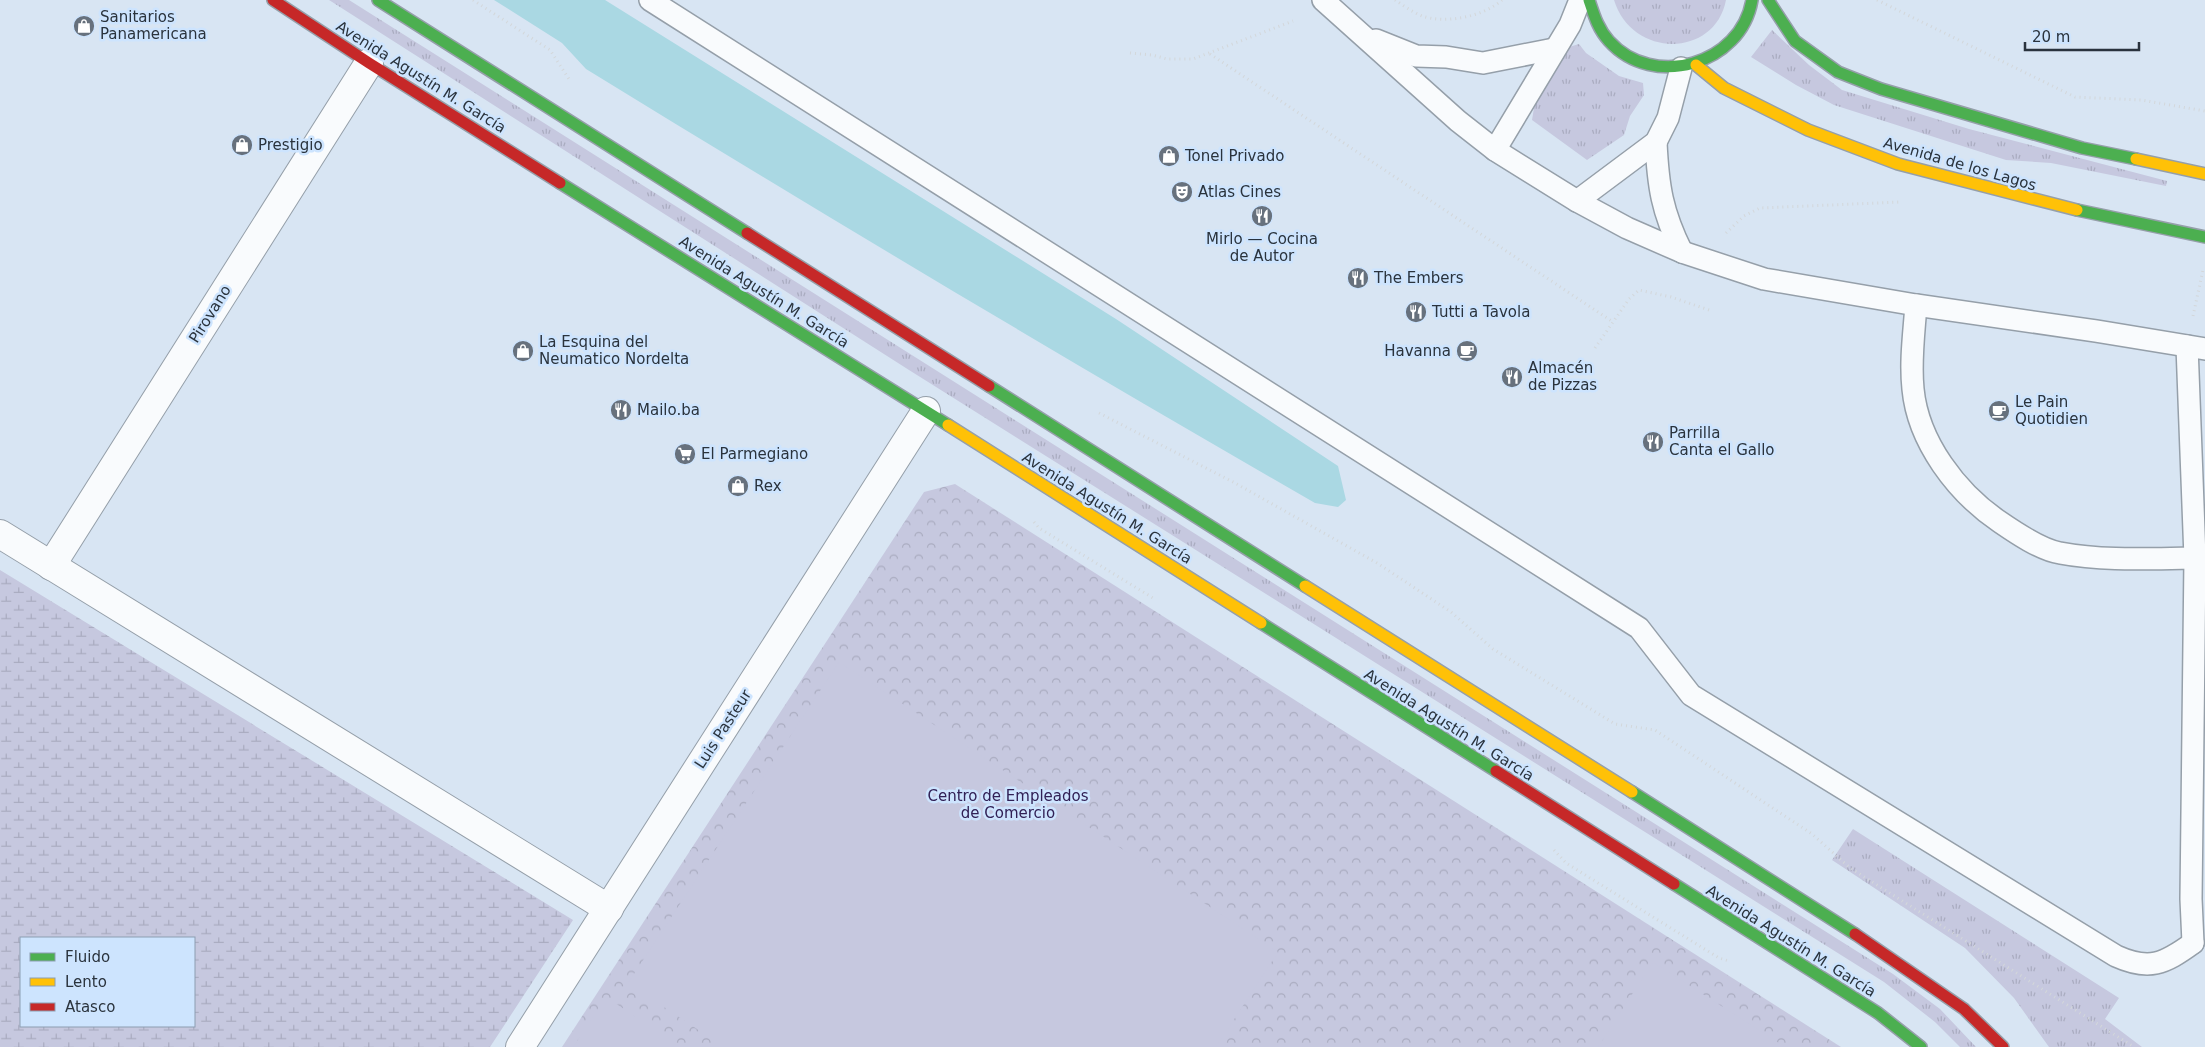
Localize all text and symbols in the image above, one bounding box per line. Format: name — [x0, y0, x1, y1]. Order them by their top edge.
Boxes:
place label: Sanitarios Panamericana — [100, 8, 207, 43]
shop icon: Sanitarios Panamericana — [72, 14, 96, 38]
street label: Avenida Agustín M. García — [333, 17, 509, 137]
scale bar — [2025, 20, 2139, 52]
text: 20 m — [2032, 28, 2070, 46]
shop icon: Prestigio — [230, 133, 254, 157]
street label: Avenida de los Lagos — [1882, 134, 2039, 194]
place label: Prestigio — [258, 136, 323, 154]
shop icon: Tonel Privado — [1157, 144, 1181, 168]
place label: Tonel Privado — [1184, 147, 1284, 165]
theatre icon: Atlas Cines — [1170, 180, 1194, 204]
place label: Atlas Cines — [1198, 183, 1281, 201]
restaurant icon: Mirlo — Cocina de Autor — [1250, 204, 1274, 228]
place label: Mirlo — Cocina de Autor — [1206, 230, 1318, 265]
street label: Avenida Agustín M. García — [676, 232, 852, 352]
restaurant icon: The Embers — [1346, 266, 1370, 290]
place label: The Embers — [1373, 269, 1464, 287]
street label: Pirovano — [185, 282, 235, 346]
restaurant icon: Tutti a Tavola — [1404, 300, 1428, 324]
place label: Tutti a Tavola — [1431, 303, 1530, 321]
place label: La Esquina del Neumatico Nordelta — [539, 333, 689, 368]
shop icon: La Esquina del Neumatico Nordelta — [511, 339, 535, 363]
cafe icon: Havanna — [1455, 339, 1479, 363]
place label: Havanna — [1384, 342, 1451, 360]
place label: Almacén de Pizzas — [1528, 359, 1597, 394]
restaurant icon: Almacén de Pizzas — [1500, 365, 1524, 389]
place label: Le Pain Quotidien — [2015, 393, 2088, 428]
restaurant icon: Mailo.ba — [609, 398, 633, 422]
cafe icon: Le Pain Quotidien — [1987, 399, 2011, 423]
place label: Mailo.ba — [637, 401, 700, 419]
place label: Parrilla Canta el Gallo — [1669, 424, 1775, 459]
restaurant icon: Parrilla Canta el Gallo — [1641, 430, 1665, 454]
supermarket icon: El Parmegiano — [673, 442, 697, 466]
place label: El Parmegiano — [701, 445, 808, 463]
street label: Avenida Agustín M. García — [1019, 448, 1195, 568]
shop icon: Rex — [726, 474, 750, 498]
place label: Rex — [754, 477, 782, 495]
street label: Avenida Agustín M. García — [1361, 665, 1537, 785]
street label: Luis Pasteur — [691, 685, 756, 772]
park label: Centro de Empleados de Comercio — [927, 787, 1089, 822]
street label: Avenida Agustín M. García — [1703, 881, 1879, 1001]
legend — [20, 937, 195, 1027]
text: Fluido — [65, 948, 110, 966]
text: Lento — [65, 973, 107, 991]
text: Atasco — [65, 998, 115, 1016]

